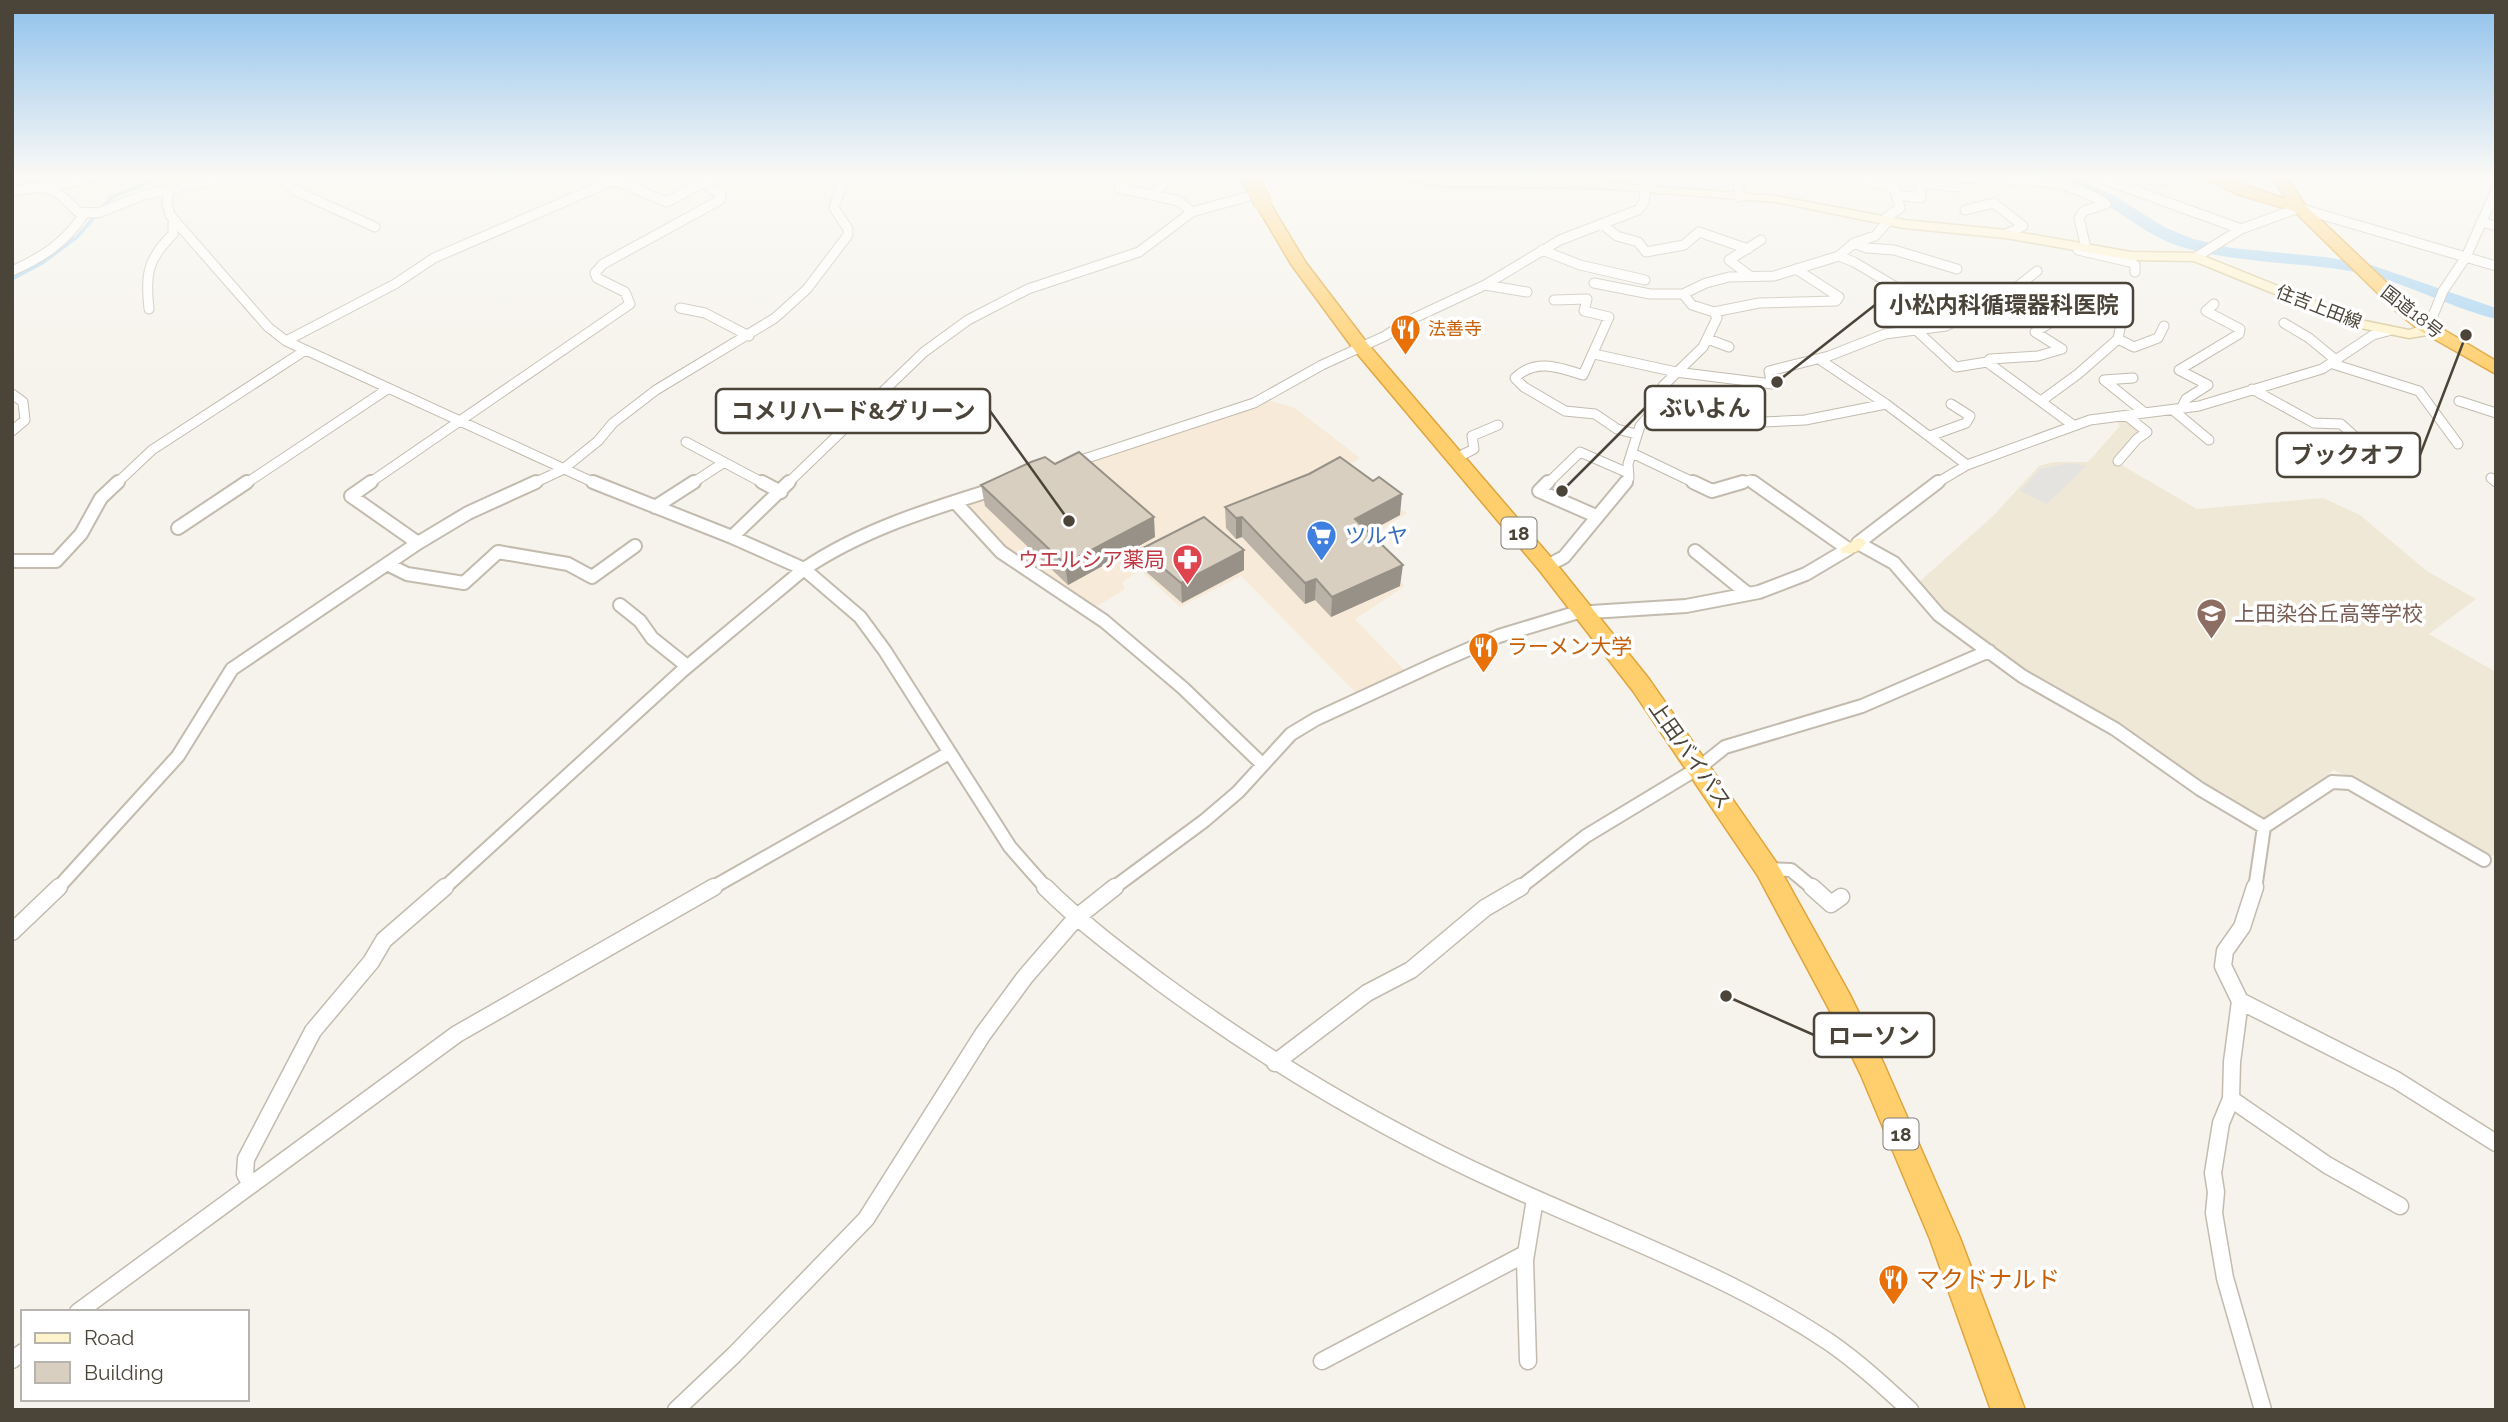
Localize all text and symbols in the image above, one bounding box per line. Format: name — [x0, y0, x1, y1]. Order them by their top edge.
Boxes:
street label: 住吉上田線 — [2273, 281, 2365, 332]
street label: 国道18号 — [2377, 281, 2447, 342]
callout: 小松内科循環器科医院 — [1875, 283, 2133, 327]
text: 小松内科循環器科医院 — [1889, 291, 2119, 318]
restaurant icon: 法善寺 — [1388, 312, 1422, 356]
place label: 法善寺 — [1428, 318, 1482, 339]
callout: ぶいよん — [1645, 386, 1765, 430]
callout: コメリハード&グリーン — [716, 389, 990, 433]
text: ぶいよん — [1659, 394, 1751, 421]
text: コメリハード&グリーン — [730, 397, 976, 424]
callout: ブックオフ — [2277, 433, 2420, 477]
text: ブックオフ — [2291, 441, 2406, 468]
road number: 18 — [1502, 518, 1536, 548]
supermarket icon: ツルヤ — [1305, 519, 1339, 563]
place label: ツルヤ — [1345, 523, 1408, 548]
pharmacy icon: ウエルシア薬局 — [1171, 543, 1205, 587]
place label: ウエルシア薬局 — [1018, 547, 1165, 572]
school or university icon: 上田染谷丘高等学校 — [2194, 597, 2228, 641]
place label: 上田染谷丘高等学校 — [2234, 601, 2423, 626]
restaurant icon: ラーメン大学 — [1467, 630, 1501, 674]
place label: ラーメン大学 — [1507, 634, 1632, 659]
street label: 上田バイパス — [1644, 696, 1737, 813]
callout: ローソン — [1814, 1013, 1934, 1057]
text: ローソン — [1828, 1022, 1920, 1049]
road number: 18 — [1884, 1118, 1918, 1150]
restaurant icon: マクドナルド — [1876, 1263, 1910, 1307]
place label: マクドナルド — [1916, 1265, 2060, 1294]
legend — [21, 1310, 248, 1401]
text: Road — [84, 1325, 134, 1350]
text: Building — [84, 1360, 164, 1385]

